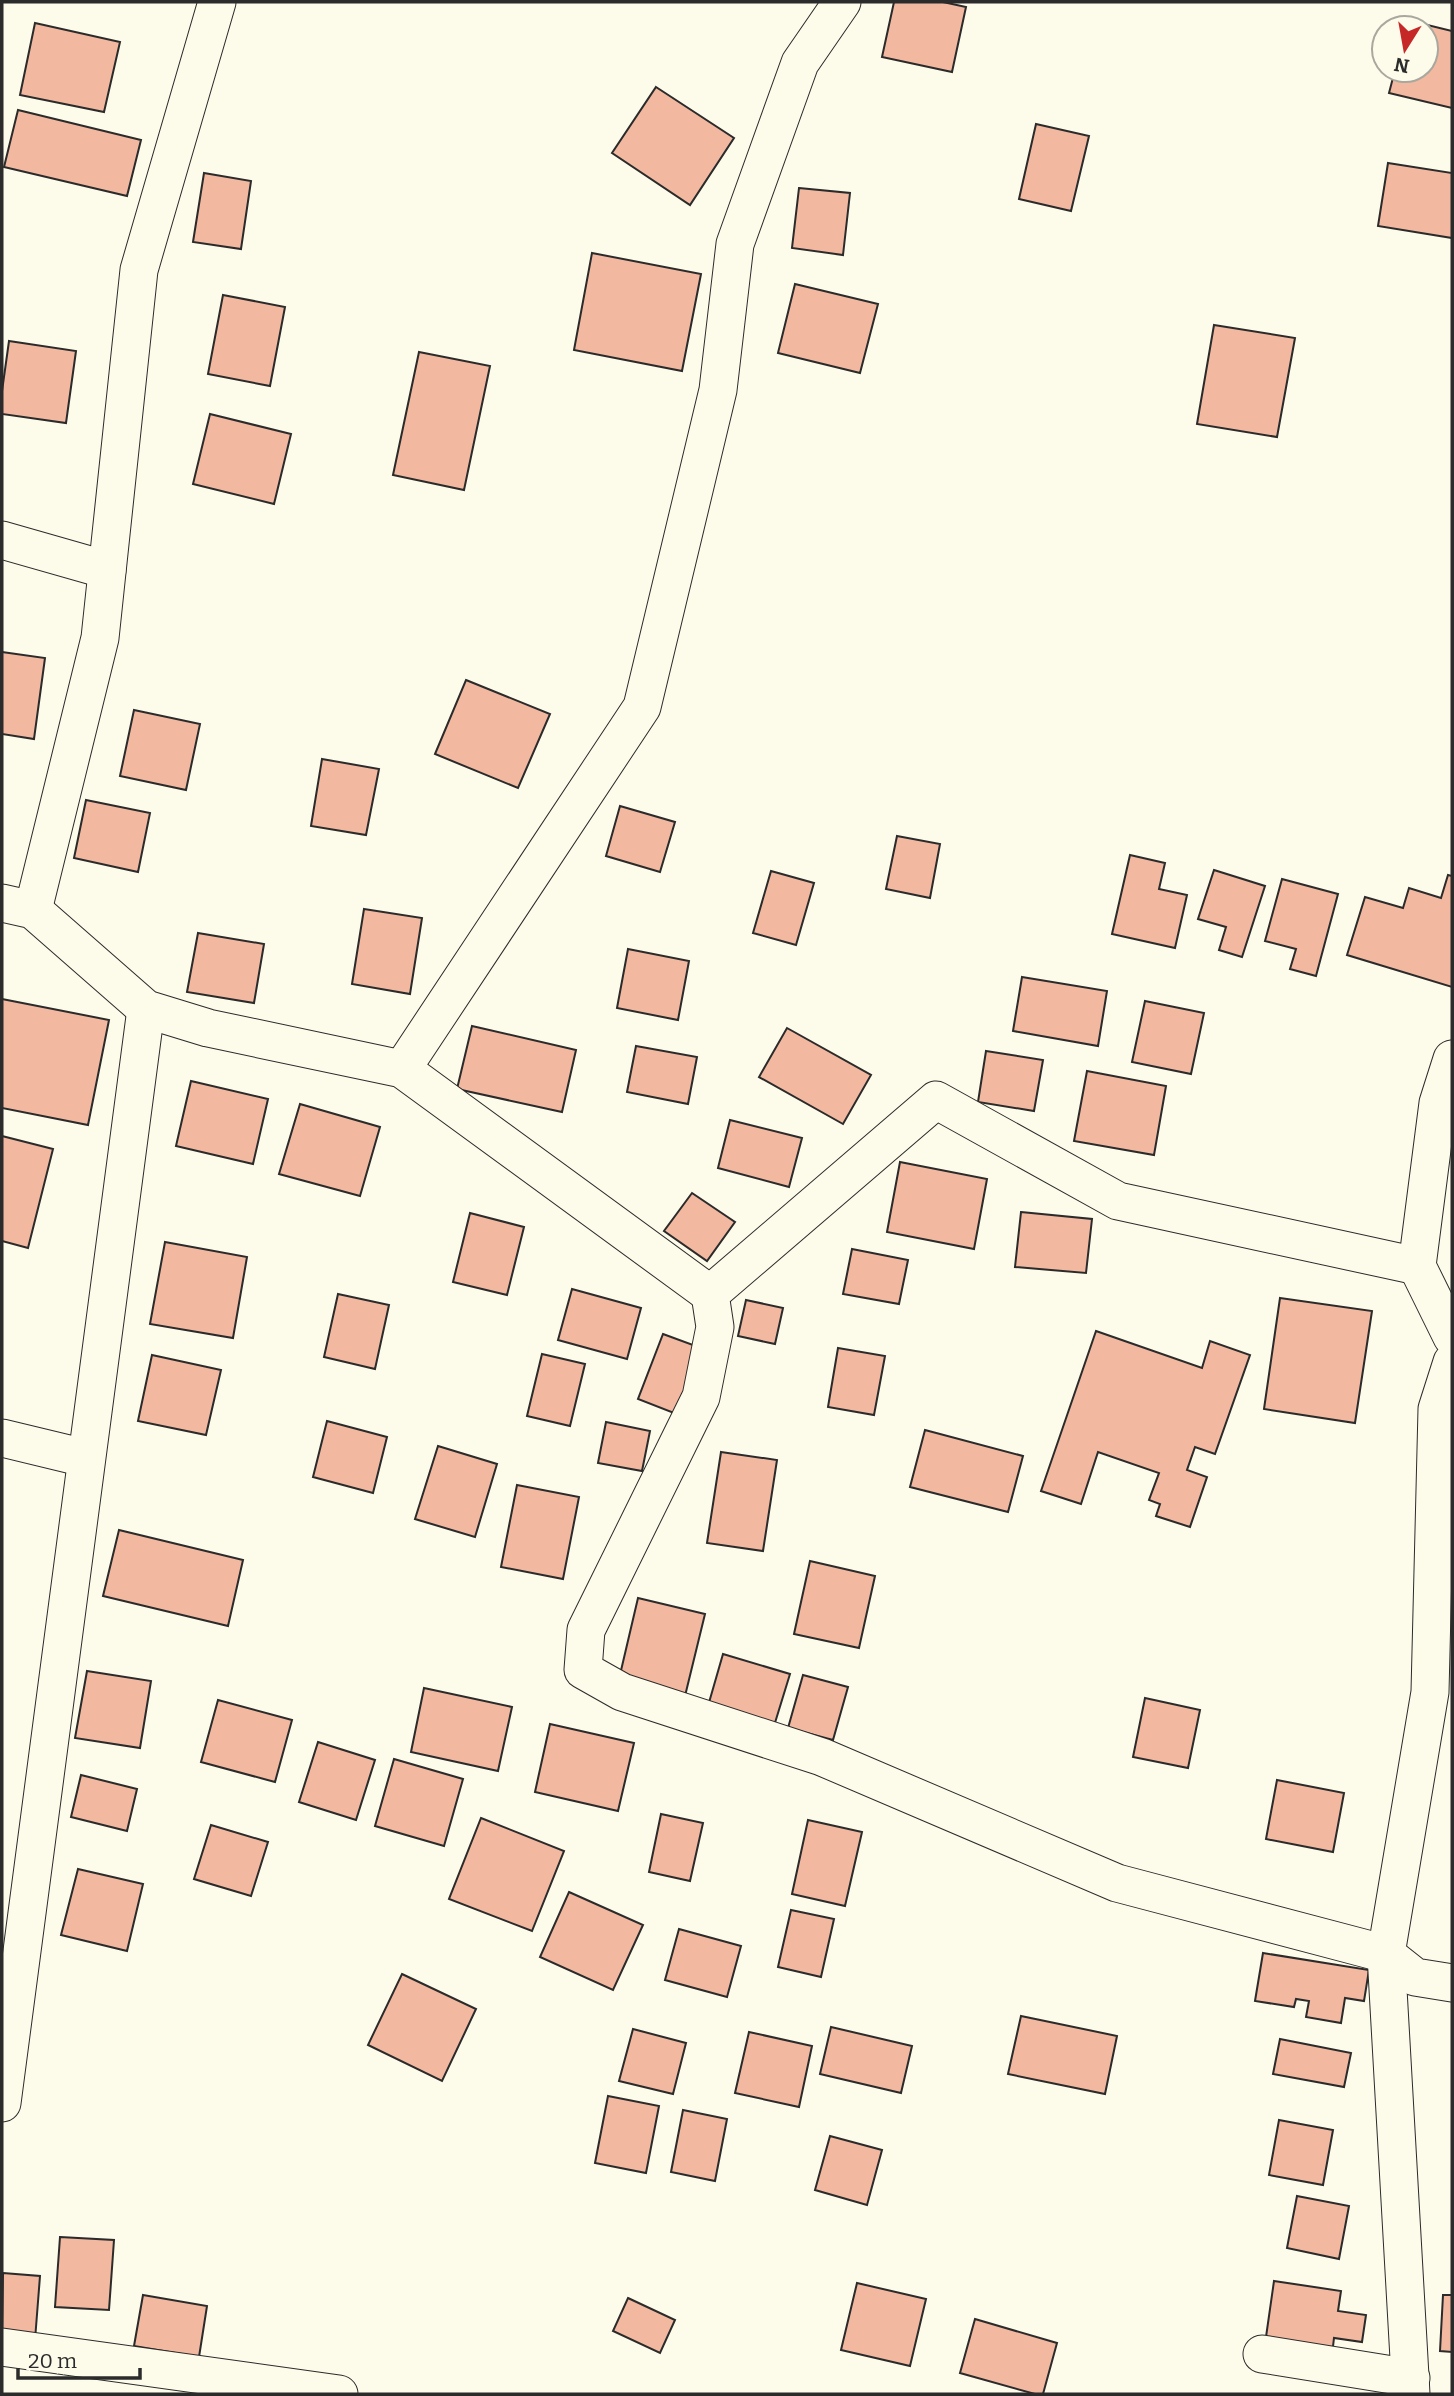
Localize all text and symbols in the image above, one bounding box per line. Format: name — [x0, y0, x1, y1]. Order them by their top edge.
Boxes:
north arrow — [1370, 14, 1440, 84]
text: N — [1392, 52, 1411, 78]
scale bar — [18, 2336, 140, 2380]
text: 20 m — [28, 2348, 77, 2374]

